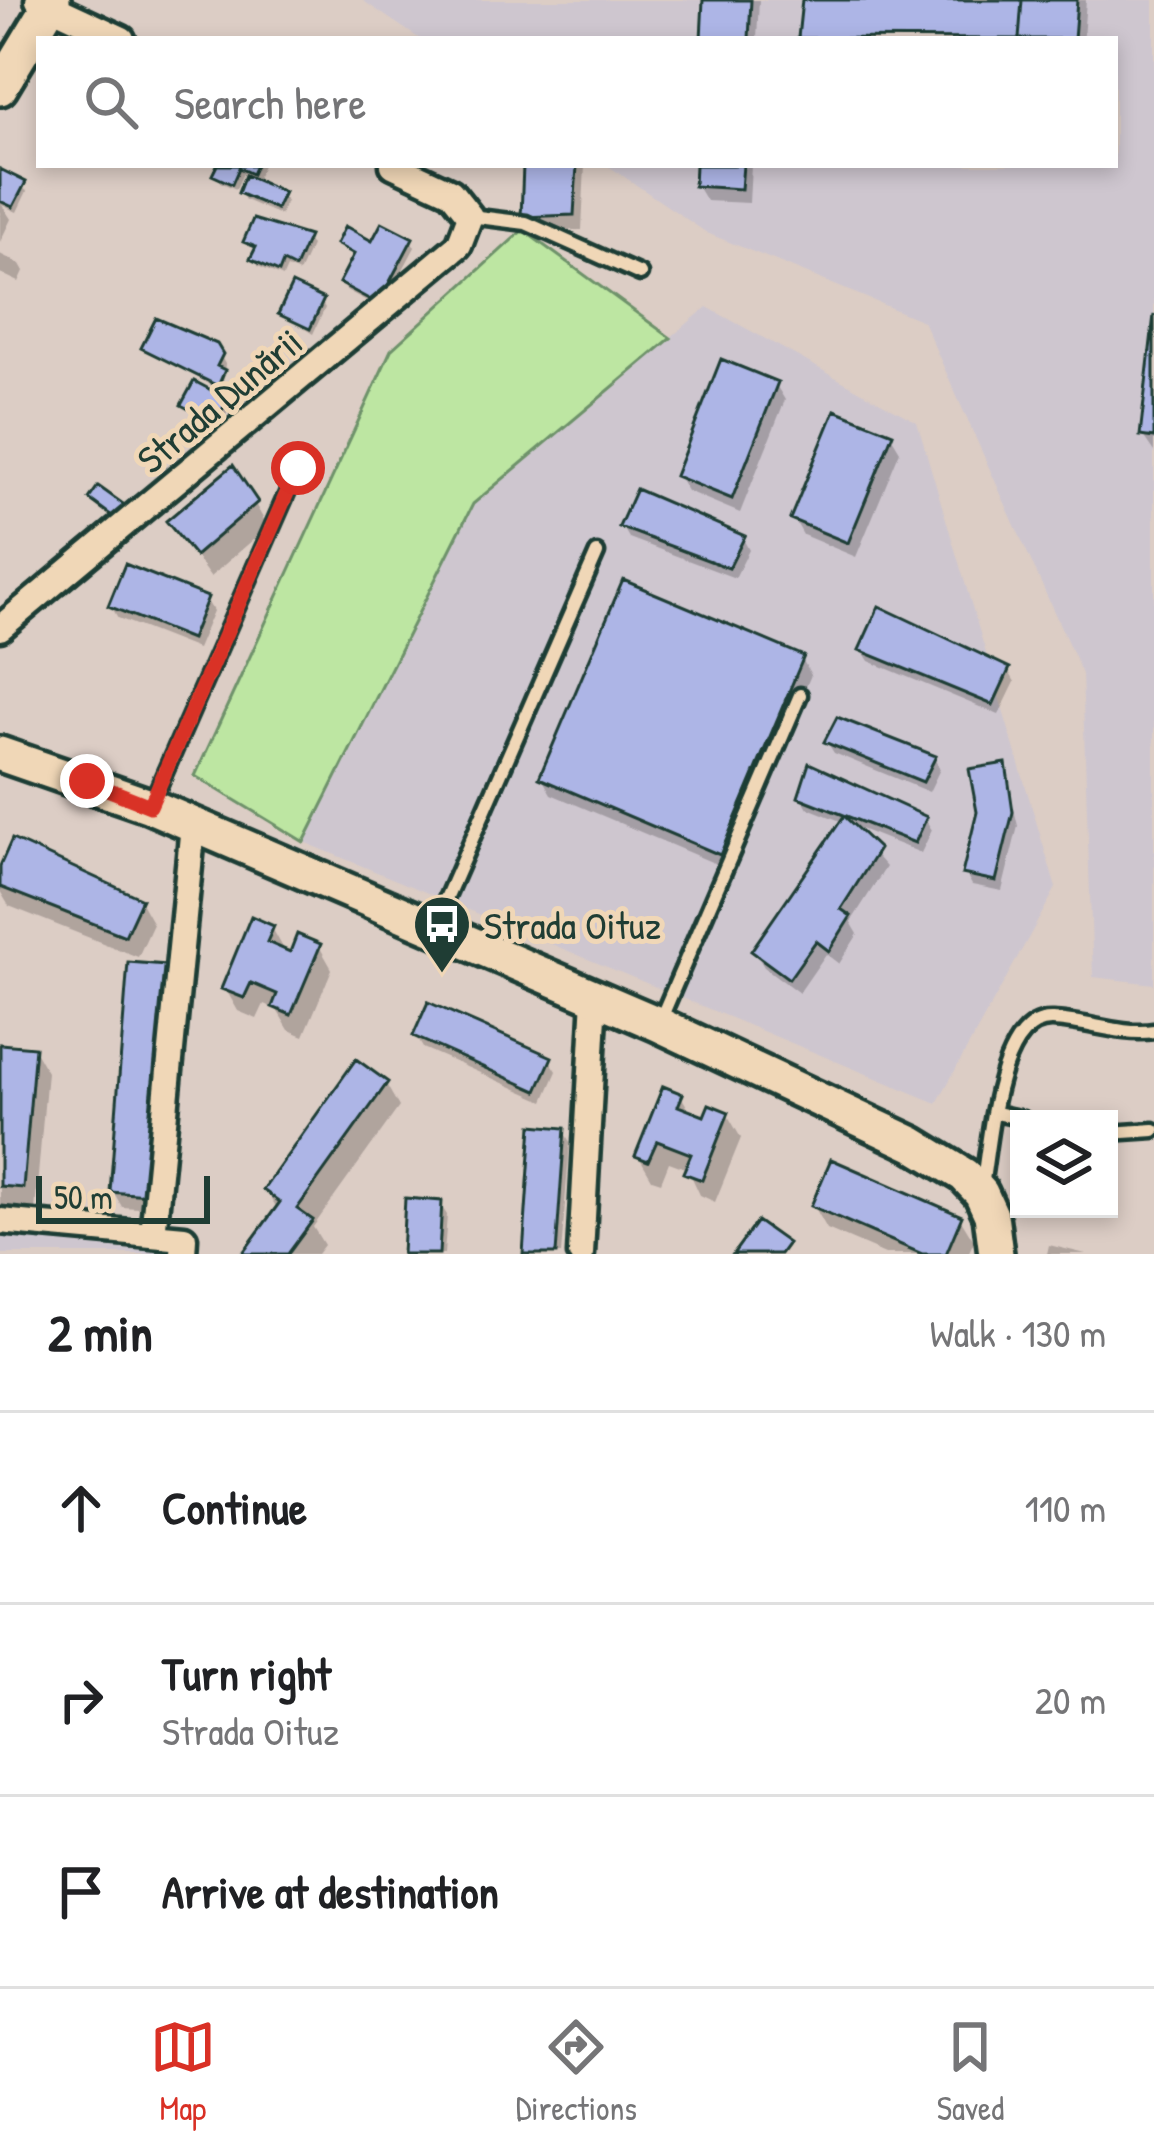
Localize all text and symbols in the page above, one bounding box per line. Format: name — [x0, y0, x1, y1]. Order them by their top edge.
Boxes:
search box — [36, 36, 1118, 168]
icon: search — [78, 69, 144, 135]
text: Search here — [174, 72, 366, 133]
street label: Strada Dunării — [125, 315, 313, 485]
route start — [271, 441, 325, 495]
route end — [60, 754, 114, 808]
bus stop icon: Strada Oituz — [411, 893, 473, 975]
place label: Strada Oituz — [484, 898, 661, 951]
map controls — [1010, 1110, 1118, 1218]
button: layers — [1010, 1110, 1118, 1218]
scale bar — [36, 1170, 210, 1223]
text: 50 m — [54, 1175, 113, 1219]
text: 2 min — [48, 1298, 153, 1367]
text: Walk · 130 m — [930, 1306, 1106, 1359]
icon: ahead — [48, 1475, 114, 1541]
text: Continue — [162, 1477, 307, 1538]
text: 110 m — [1025, 1481, 1106, 1534]
text: Turn right — [162, 1643, 331, 1704]
icon: right — [48, 1667, 114, 1733]
text: 20 m — [1035, 1673, 1106, 1726]
text: Strada Oituz — [162, 1704, 339, 1757]
icon: arrive — [48, 1859, 114, 1925]
text: Arrive at destination — [162, 1861, 499, 1922]
tab: Map — [150, 2014, 216, 2130]
tab: Directions — [516, 2014, 637, 2130]
tab: Saved — [937, 2014, 1004, 2130]

